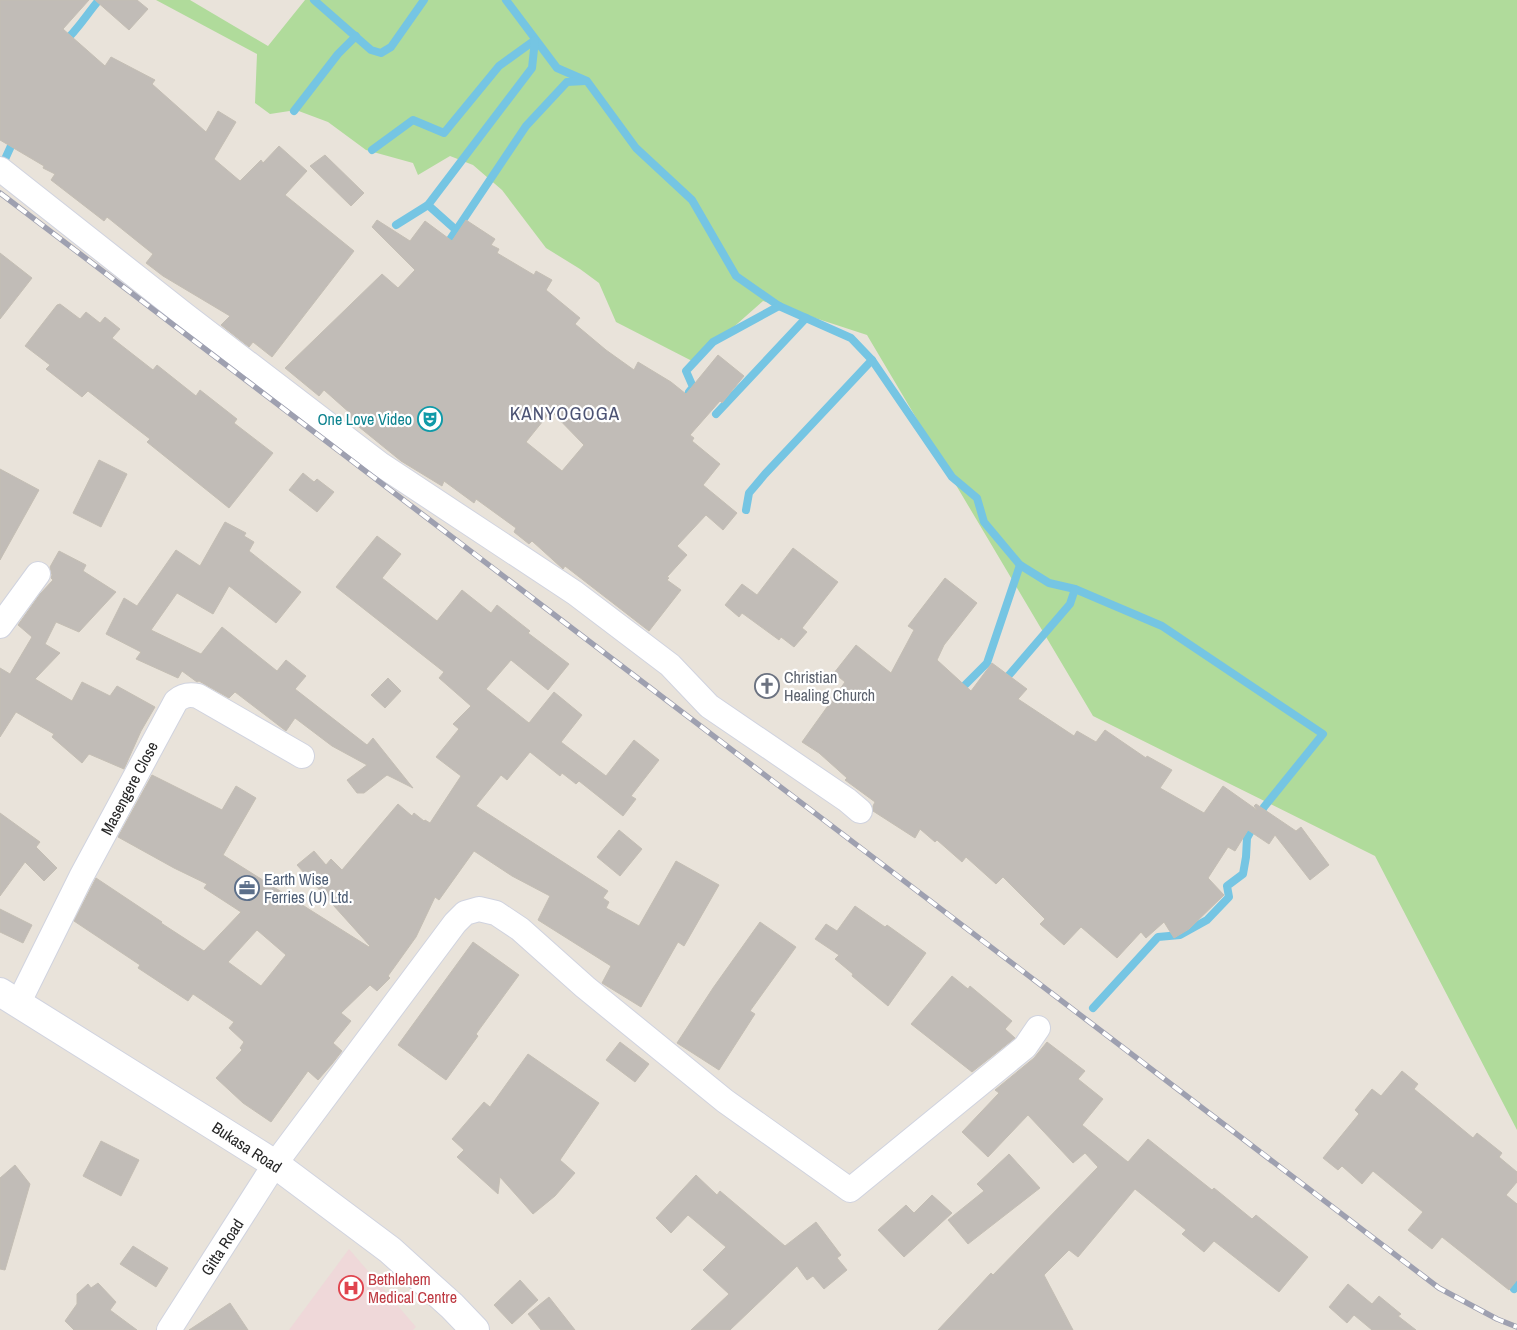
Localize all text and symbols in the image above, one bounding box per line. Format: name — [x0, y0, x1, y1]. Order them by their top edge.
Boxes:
district label: KANYOGOGA — [510, 400, 620, 426]
theatre icon: One Love Video — [417, 406, 443, 432]
place label: One Love Video — [317, 408, 412, 430]
place label: Christian Healing Church — [784, 666, 875, 706]
church icon: Christian Healing Church — [754, 673, 780, 699]
street label: Masengere Close — [95, 737, 163, 839]
place label: Earth Wise Ferries (U) Ltd. — [264, 868, 352, 908]
office icon: Earth Wise Ferries (U) Ltd. — [234, 875, 260, 901]
street label: Bukasa Road — [208, 1116, 286, 1178]
street label: Gitta Road — [195, 1214, 249, 1280]
place label: Bethlehem Medical Centre — [368, 1268, 457, 1308]
hospital icon: Bethlehem Medical Centre — [338, 1275, 364, 1301]

